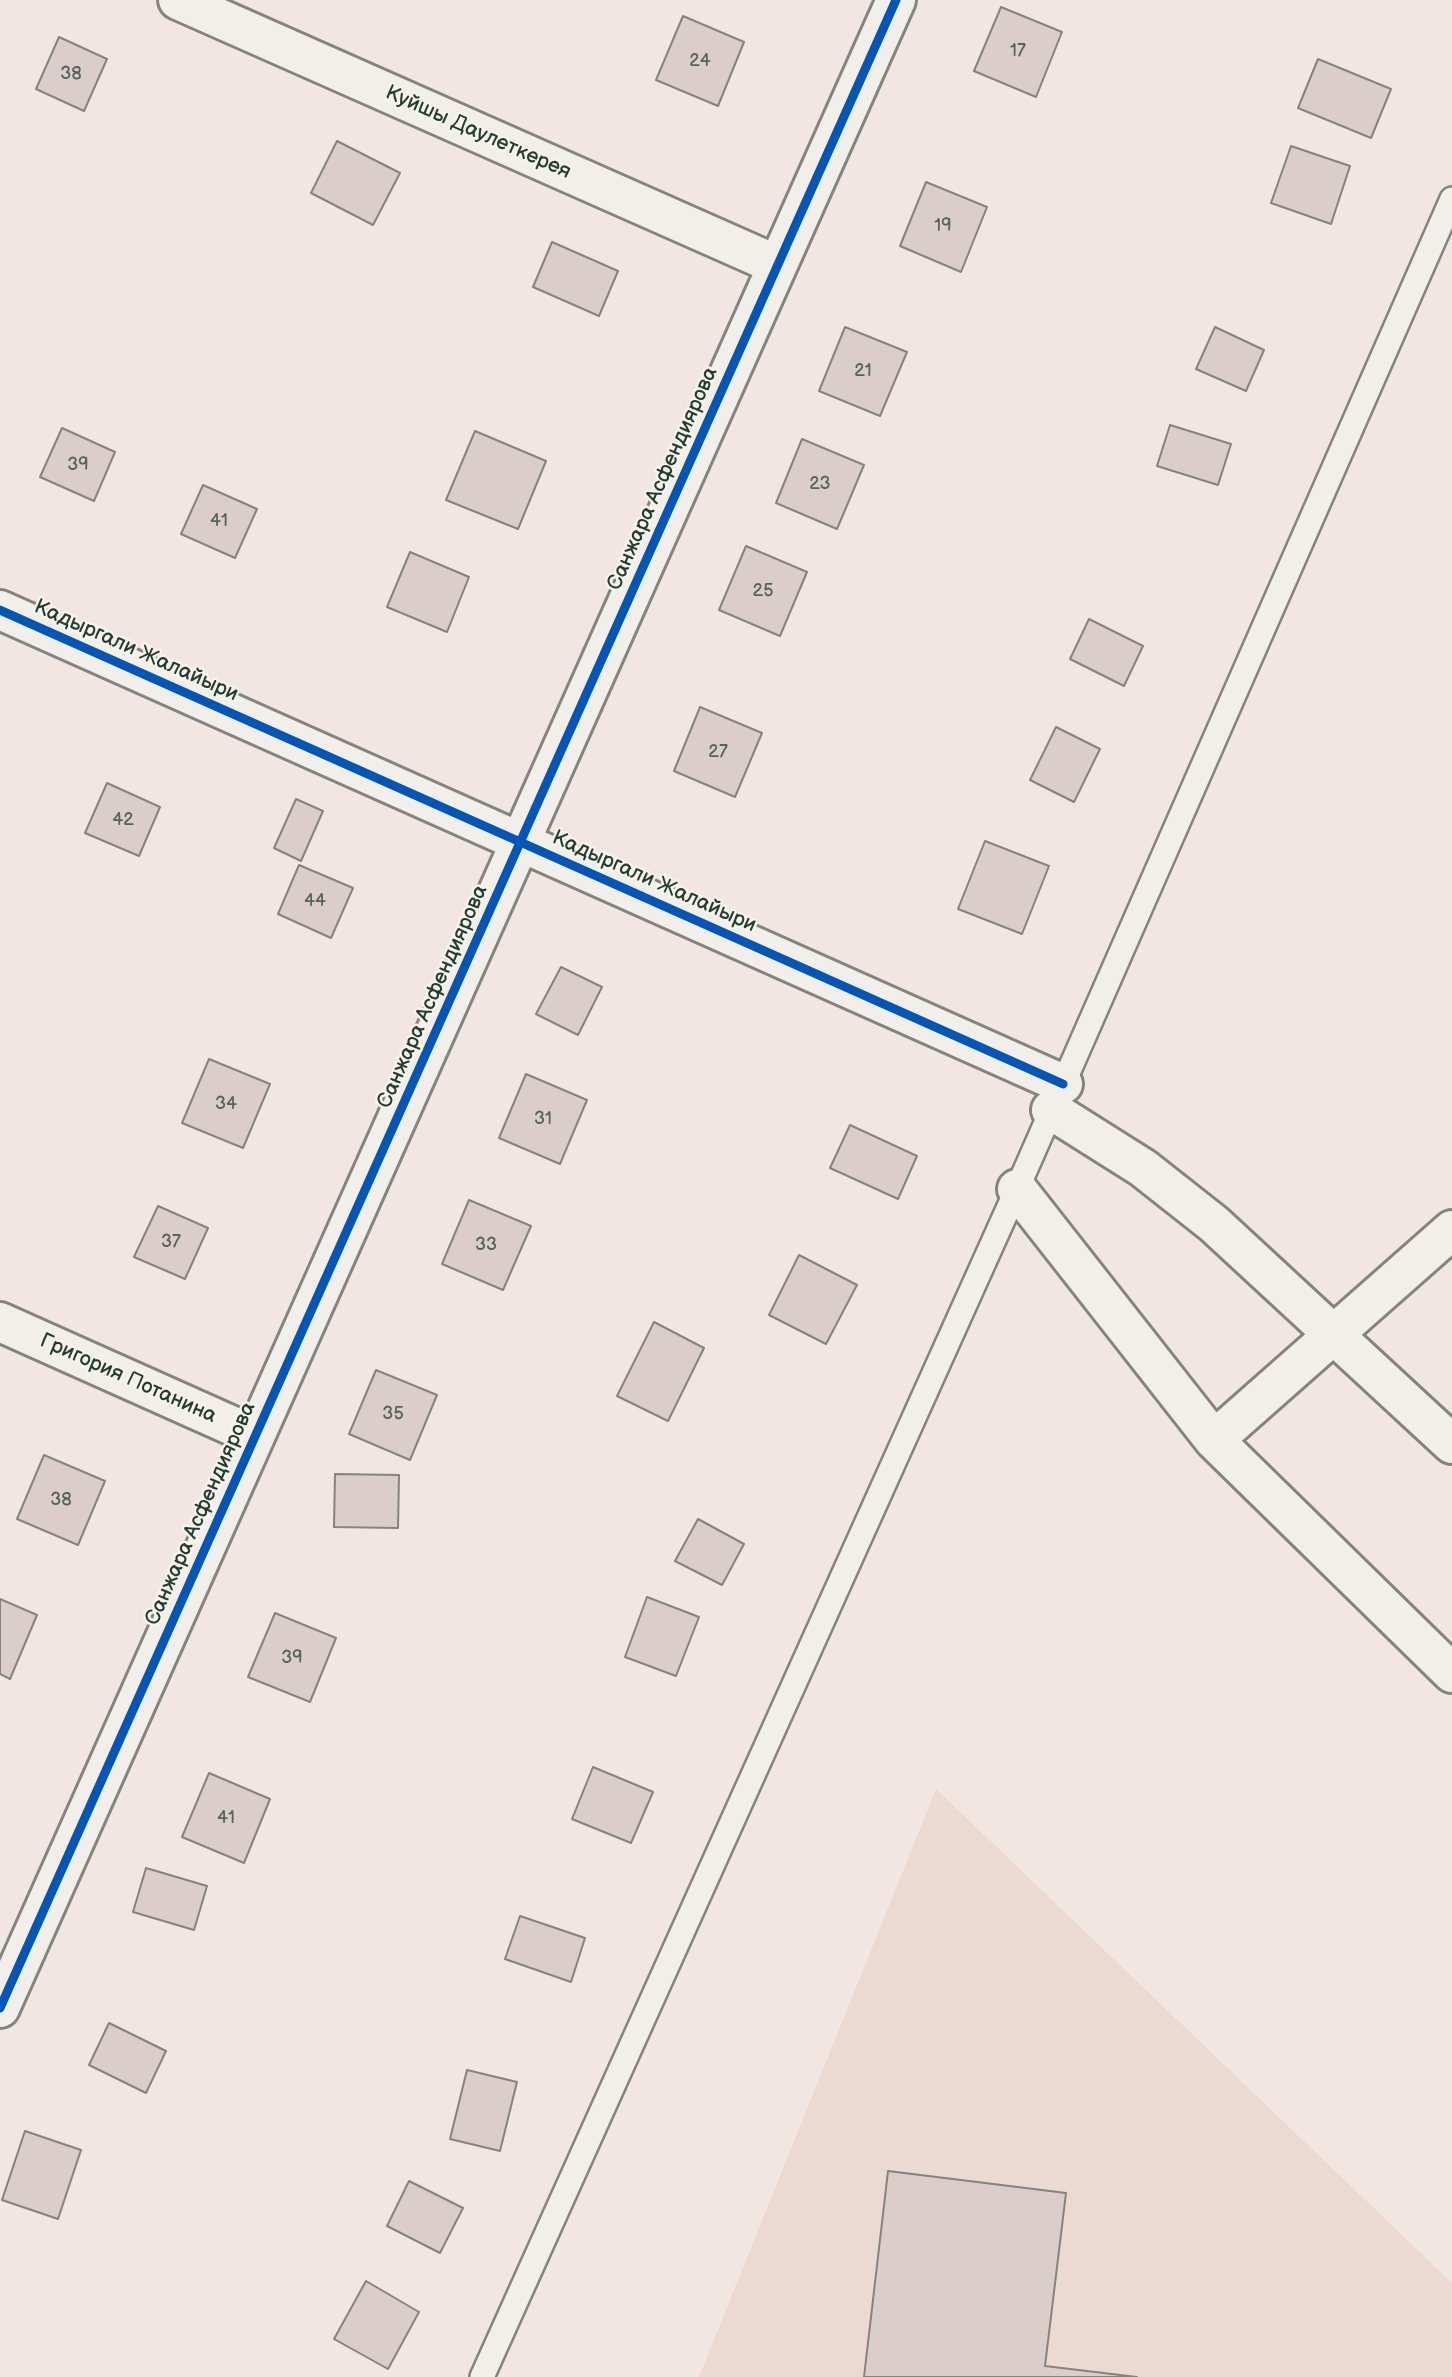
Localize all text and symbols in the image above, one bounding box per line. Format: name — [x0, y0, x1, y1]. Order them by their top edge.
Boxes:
house number: 17 — [1010, 40, 1026, 62]
house number: 24 — [689, 50, 711, 72]
house number: 38 — [60, 63, 82, 85]
street label: Куйшы Даулеткерея — [381, 81, 575, 185]
house number: 19 — [934, 215, 952, 237]
house number: 21 — [854, 360, 872, 382]
street label: Санжара Асфендиярова — [602, 363, 724, 595]
house number: 39 — [67, 454, 89, 476]
house number: 23 — [809, 473, 831, 495]
house number: 41 — [210, 510, 228, 532]
house number: 25 — [753, 580, 773, 602]
street label: Кадыргали Жалайыри — [30, 595, 242, 707]
house number: 27 — [708, 741, 728, 763]
house number: 42 — [112, 809, 134, 831]
street label: Кадыргали Жалайыри — [548, 826, 760, 938]
street label: Санжара Асфендиярова — [372, 881, 494, 1113]
house number: 44 — [304, 890, 326, 912]
house number: 34 — [215, 1093, 237, 1115]
house number: 31 — [534, 1108, 552, 1130]
house number: 37 — [161, 1231, 181, 1253]
house number: 33 — [475, 1234, 497, 1256]
street label: Григория Потанина — [36, 1329, 220, 1429]
street label: Санжара Асфендиярова — [140, 1398, 262, 1630]
house number: 35 — [382, 1403, 404, 1425]
house number: 38 — [50, 1489, 72, 1511]
house number: 39 — [281, 1647, 303, 1669]
house number: 41 — [217, 1807, 235, 1829]

